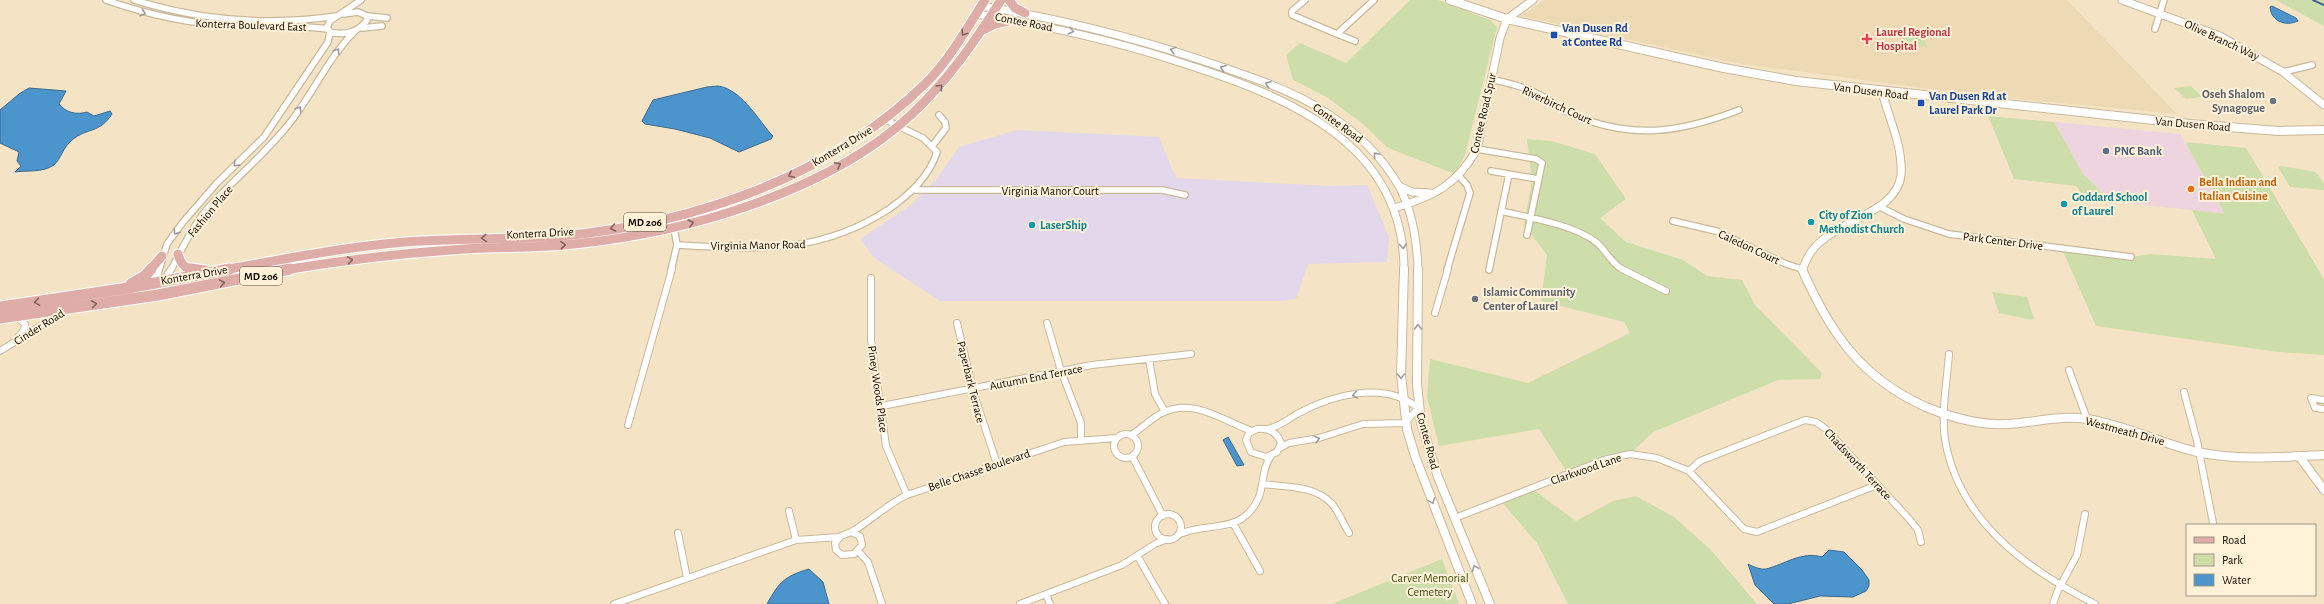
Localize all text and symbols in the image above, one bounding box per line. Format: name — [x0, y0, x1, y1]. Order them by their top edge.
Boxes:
one-way arrow — [140, 8, 147, 17]
street label: Contee Road — [994, 11, 1054, 33]
street label: Konterra Boulevard East — [195, 17, 307, 33]
street label: Olive Branch Way — [2182, 17, 2261, 63]
place label: Van Dusen Rd at Contee Rd — [1562, 22, 1628, 48]
place label: Laurel Regional Hospital — [1876, 26, 1950, 52]
one-way arrow — [1068, 27, 1074, 35]
one-way arrow — [961, 29, 969, 36]
marker: Van Dusen Rd at Contee Rd — [1549, 30, 1559, 40]
marker: Laurel Regional Hospital — [1861, 33, 1873, 45]
one-way arrow — [1169, 46, 1176, 55]
one-way arrow — [332, 48, 340, 55]
one-way arrow — [1220, 64, 1227, 72]
street label: Contee Road Spur — [1468, 72, 1498, 154]
street label: Van Dusen Road — [1833, 80, 1909, 102]
one-way arrow — [1265, 81, 1272, 89]
one-way arrow — [936, 84, 943, 92]
street label: Riverbirch Court — [1520, 84, 1594, 126]
place label: Oseh Shalom Synagogue — [2202, 88, 2265, 115]
place label: Van Dusen Rd at Laurel Park Dr — [1929, 90, 2006, 116]
marker: Oseh Shalom Synagogue — [2268, 96, 2278, 106]
marker: Van Dusen Rd at Laurel Park Dr — [1916, 98, 1926, 108]
street label: Contee Road — [1311, 101, 1365, 145]
one-way arrow — [295, 106, 302, 113]
street label: Van Dusen Road — [2155, 115, 2231, 133]
street label: Konterra Drive — [810, 123, 874, 169]
place label: PNC Bank — [2114, 145, 2162, 157]
marker: PNC Bank — [2101, 146, 2111, 156]
one-way arrow — [1373, 152, 1381, 160]
one-way arrow — [233, 160, 241, 167]
one-way arrow — [833, 162, 841, 170]
one-way arrow — [787, 170, 795, 178]
place label: Bella Indian and Italian Cuisine — [2199, 176, 2278, 202]
street label: Fashion Place — [185, 183, 235, 239]
marker: Bella Indian and Italian Cuisine — [2186, 184, 2196, 194]
street label: Virginia Manor Court — [1001, 185, 1099, 197]
place label: Goddard School of Laurel — [2072, 191, 2147, 217]
marker: Goddard School of Laurel — [2059, 199, 2069, 209]
place label: City of Zion Methodist Church — [1819, 209, 1904, 235]
road number: MD 206 — [624, 213, 666, 231]
marker: City of Zion Methodist Church — [1806, 217, 1816, 227]
one-way arrow — [687, 219, 694, 228]
place label: LaserShip — [1040, 219, 1087, 231]
marker: LaserShip — [1027, 220, 1037, 230]
one-way arrow — [610, 223, 616, 232]
street label: Konterra Drive — [506, 225, 574, 241]
one-way arrow — [174, 227, 181, 234]
street label: Caledon Court — [1717, 228, 1782, 266]
street label: Park Center Drive — [1962, 230, 2044, 252]
one-way arrow — [481, 234, 487, 242]
street label: Virginia Manor Road — [710, 238, 806, 252]
one-way arrow — [560, 240, 566, 249]
one-way arrow — [1398, 243, 1407, 249]
one-way arrow — [347, 256, 353, 265]
street label: Konterra Drive — [160, 263, 228, 287]
road number: MD 206 — [240, 267, 282, 285]
one-way arrow — [219, 279, 225, 288]
place label: Islamic Community Center of Laurel — [1483, 286, 1576, 312]
marker: Islamic Community Center of Laurel — [1470, 294, 1480, 304]
one-way arrow — [34, 297, 40, 306]
one-way arrow — [91, 301, 97, 309]
street label: Cinder Road — [12, 307, 66, 347]
one-way arrow — [1414, 324, 1423, 330]
street label: Paperbark Terrace — [955, 340, 987, 424]
street label: Piney Woods Place — [865, 345, 890, 433]
street label: Autumn End Terrace — [989, 362, 1083, 392]
one-way arrow — [1397, 373, 1405, 379]
one-way arrow — [1352, 390, 1358, 399]
street label: Contee Road — [1415, 411, 1441, 471]
street label: Westmeath Drive — [2084, 415, 2166, 447]
street label: Chadsworth Terrace — [1822, 426, 1894, 502]
one-way arrow — [1313, 435, 1320, 444]
street label: Belle Chasse Boulevard — [926, 447, 1032, 493]
street label: Clarkwood Lane — [1549, 451, 1623, 487]
one-way arrow — [1428, 497, 1436, 504]
legend — [2186, 524, 2316, 596]
text: Road — [2222, 534, 2246, 546]
text: Park — [2222, 554, 2243, 566]
one-way arrow — [1472, 564, 1480, 571]
park label: Carver Memorial Cemetery — [1391, 572, 1469, 599]
text: Water — [2222, 574, 2251, 586]

